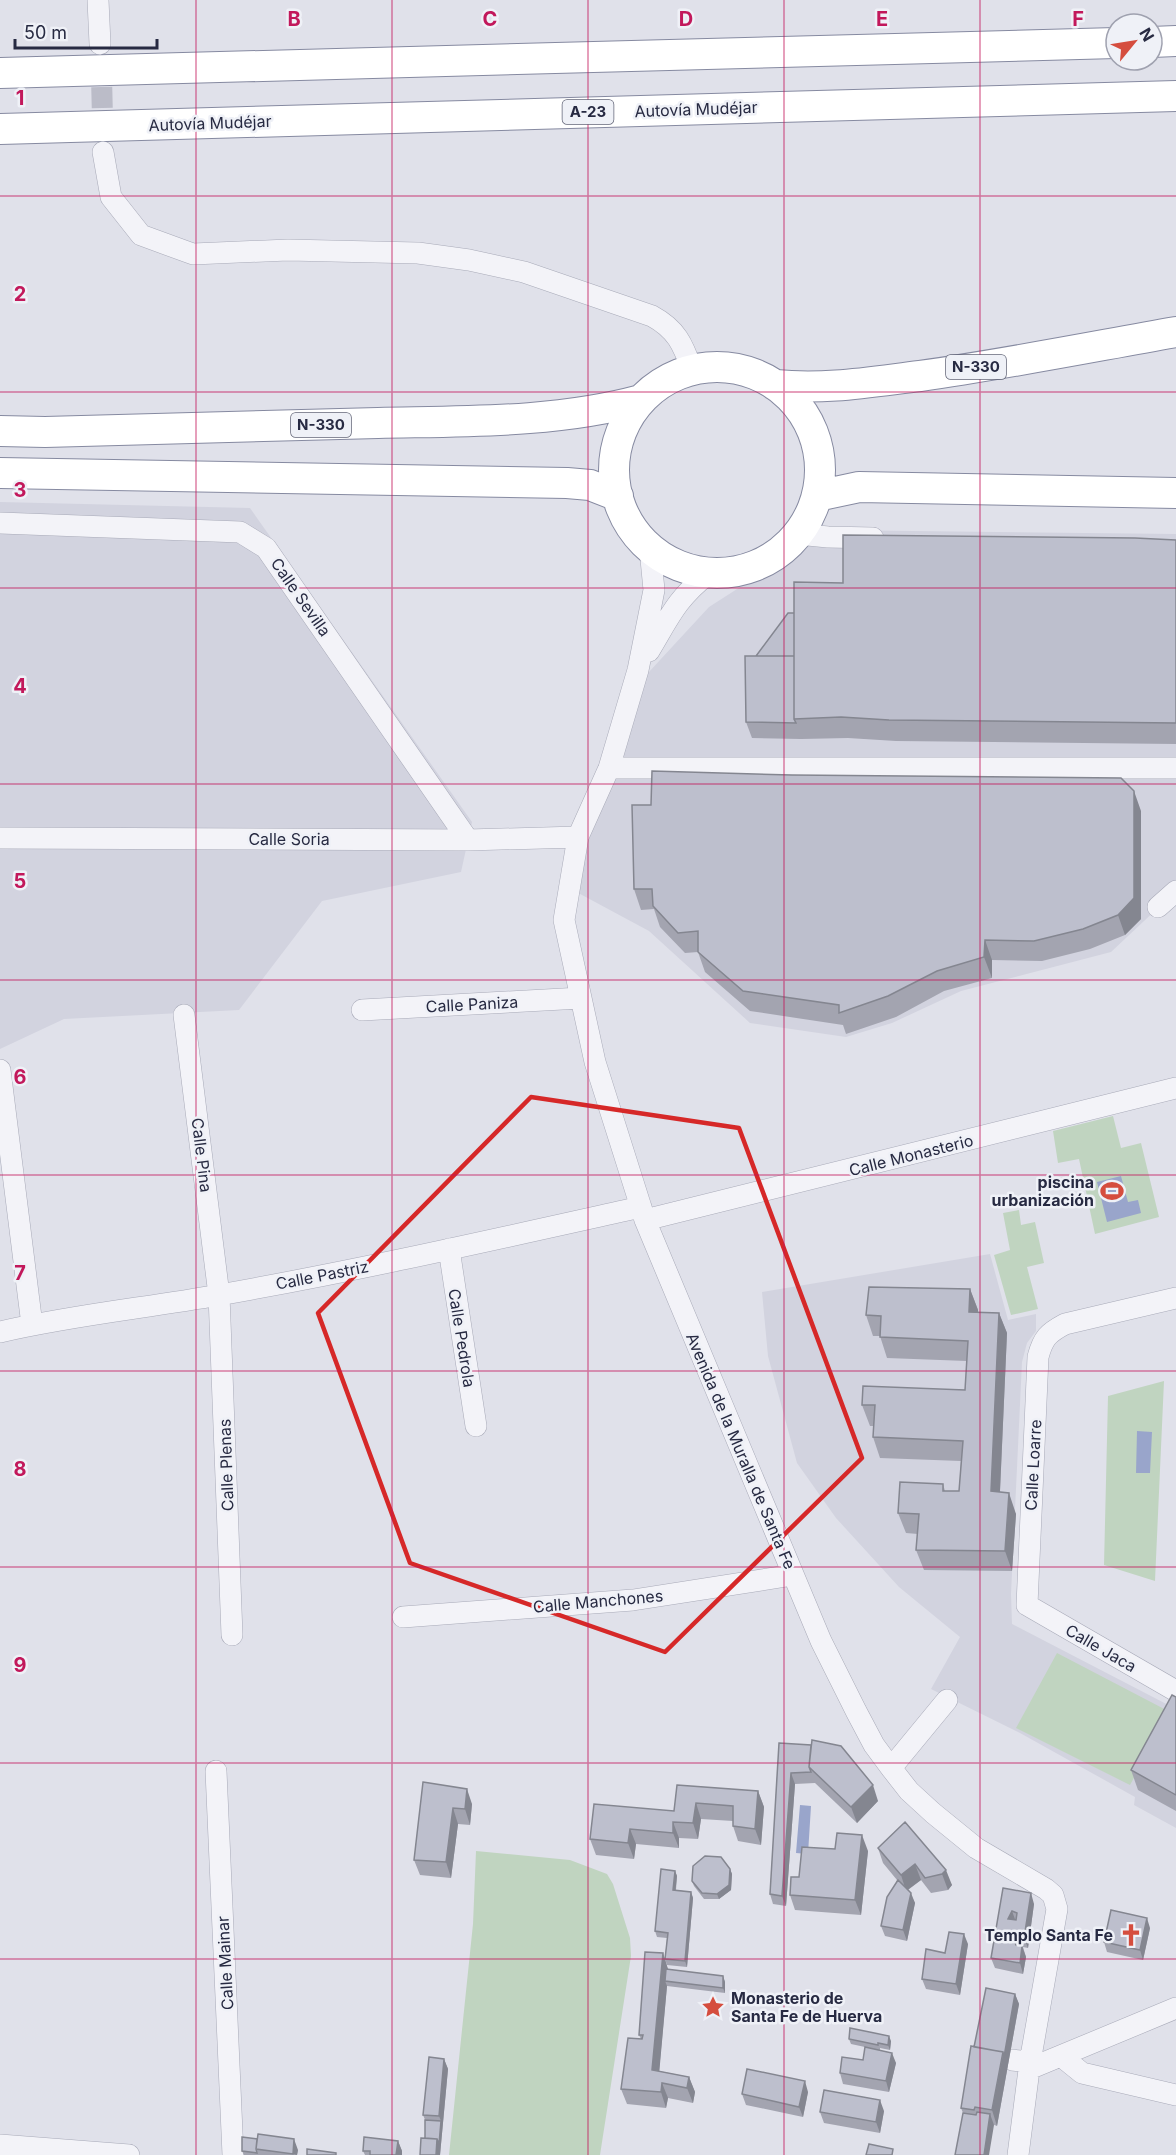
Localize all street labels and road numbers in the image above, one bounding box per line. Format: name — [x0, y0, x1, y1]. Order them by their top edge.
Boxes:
street label: Autovía Mudéjar — [634, 97, 758, 121]
road number: A-23 — [562, 100, 614, 124]
street label: Autovía Mudéjar — [148, 111, 272, 135]
road number: N-330 — [946, 355, 1006, 379]
road number: N-330 — [291, 413, 351, 437]
street label: Calle Sevilla — [267, 554, 335, 640]
street label: Calle Soria — [248, 829, 330, 849]
street label: Calle Paniza — [425, 992, 519, 1016]
street label: Calle Pina — [188, 1117, 216, 1193]
street label: Calle Monasterio — [847, 1130, 975, 1180]
street label: Calle Pastriz — [274, 1256, 370, 1294]
street label: Calle Pedrola — [444, 1287, 480, 1389]
street label: Avenida de la Muralla de Santa Fe — [682, 1330, 800, 1572]
street label: Calle Plenas — [214, 1418, 238, 1512]
street label: Calle Loarre — [1021, 1419, 1045, 1511]
street label: Calle Manchones — [532, 1585, 664, 1617]
street label: Calle Jaca — [1062, 1620, 1140, 1676]
street label: Calle Mainar — [213, 1916, 237, 2010]

